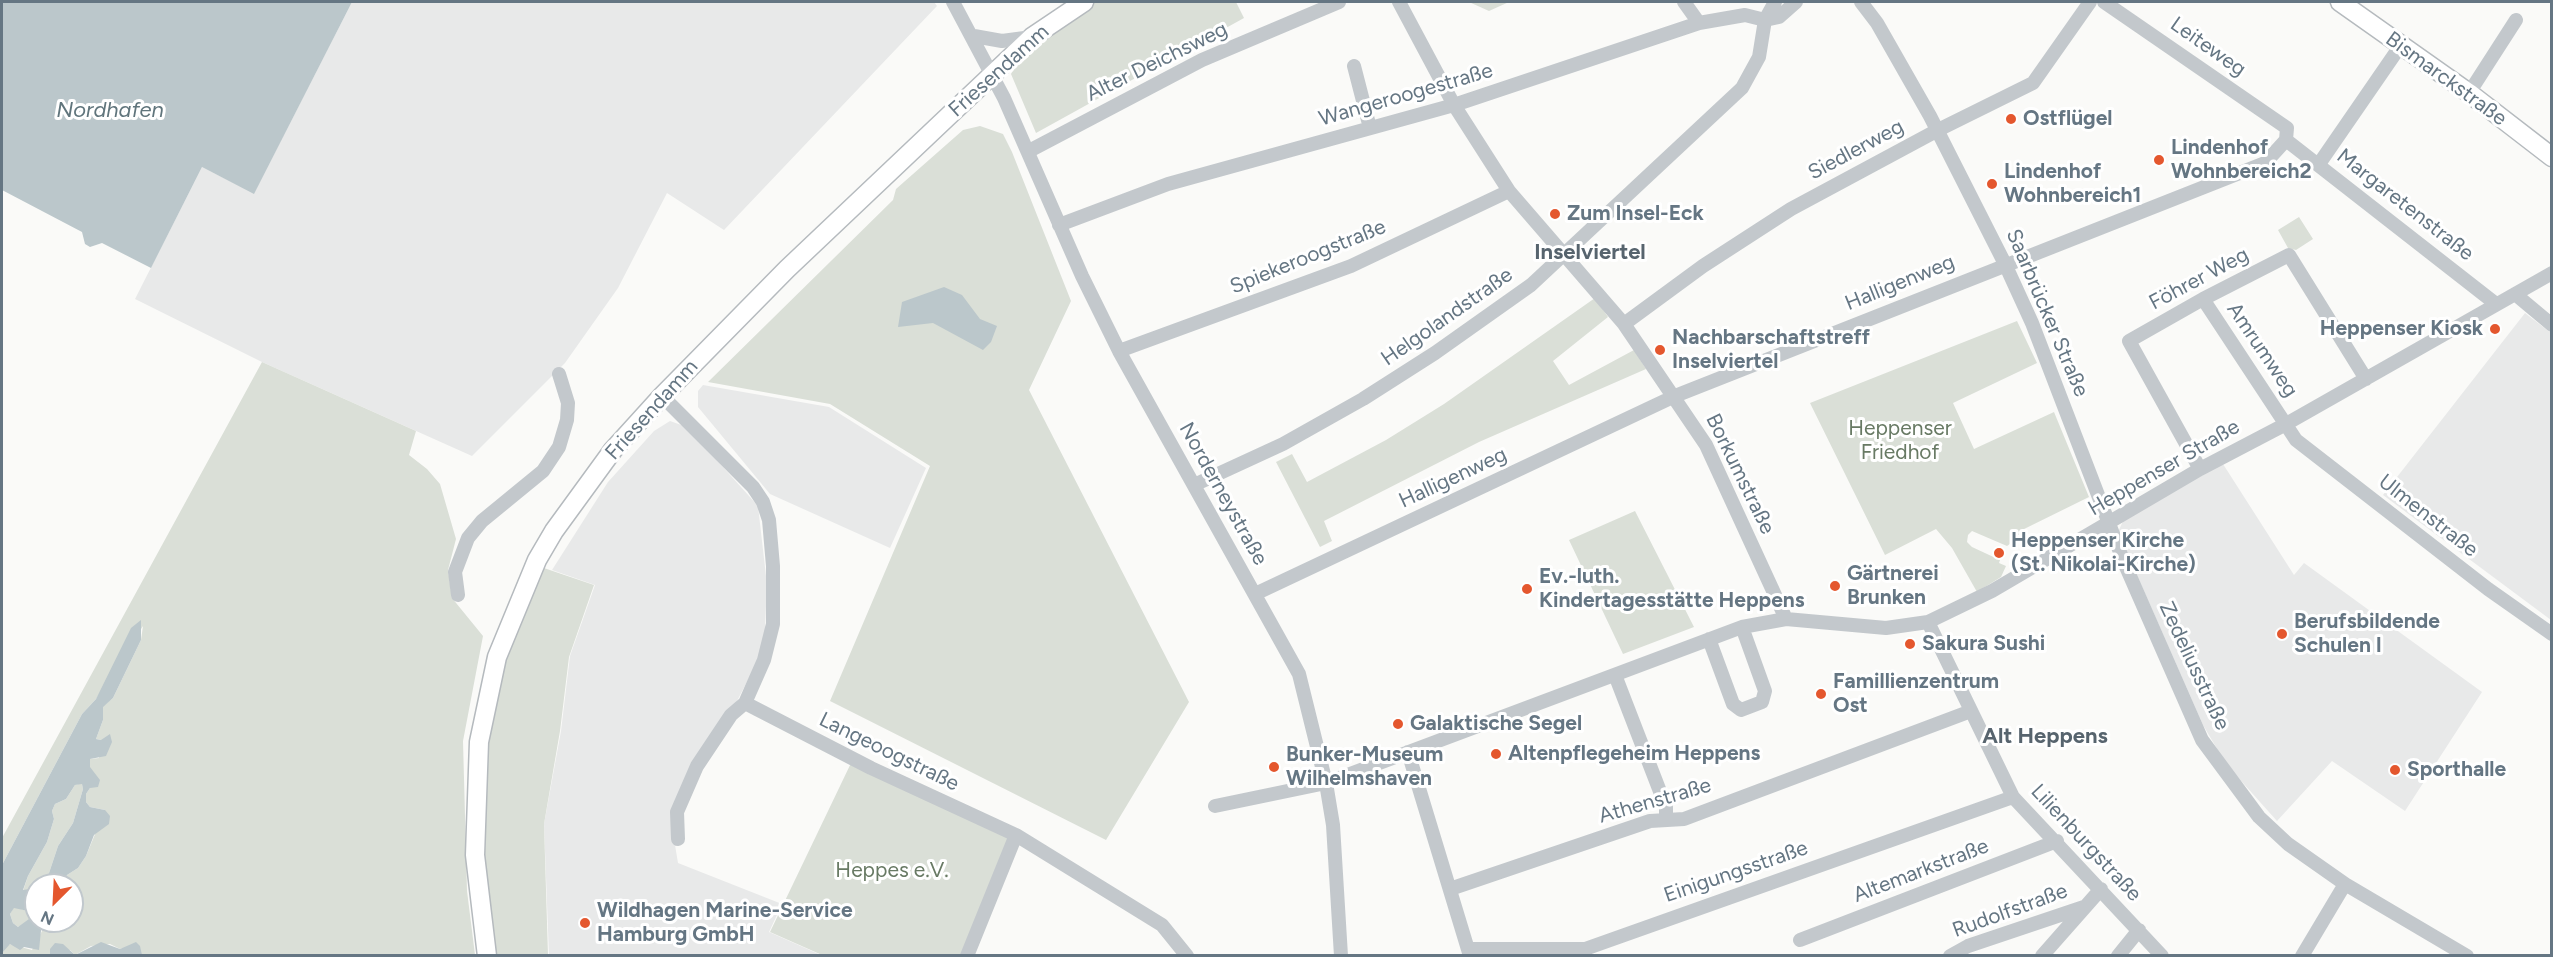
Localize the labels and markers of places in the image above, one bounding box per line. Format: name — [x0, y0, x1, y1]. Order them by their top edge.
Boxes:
place label: Ostflügel — [2023, 106, 2113, 132]
marker: Ostflügel — [2004, 112, 2018, 126]
place label: Lindenhof Wohnbereich2 — [2171, 135, 2312, 185]
marker: Lindenhof Wohnbereich2 — [2152, 153, 2166, 167]
place label: Lindenhof Wohnbereich1 — [2004, 159, 2141, 209]
marker: Lindenhof Wohnbereich1 — [1985, 177, 1999, 191]
place label: Zum Insel-Eck — [1567, 201, 1704, 227]
marker: Zum Insel-Eck — [1548, 207, 1562, 221]
place label: Heppenser Kiosk — [2320, 316, 2483, 342]
marker: Heppenser Kiosk — [2488, 322, 2502, 336]
place label: Nachbarschaftstreff Inselviertel — [1672, 325, 1870, 375]
marker: Nachbarschaftstreff Inselviertel — [1653, 343, 1667, 357]
place label: Heppenser Kirche (St. Nikolai-Kirche) — [2011, 528, 2196, 578]
marker: Heppenser Kirche (St. Nikolai-Kirche) — [1992, 546, 2006, 560]
place label: Gärtnerei Brunken — [1847, 561, 1939, 611]
place label: Ev.-luth. Kindertagesstätte Heppens — [1539, 564, 1805, 614]
marker: Gärtnerei Brunken — [1828, 579, 1842, 593]
marker: Ev.-luth. Kindertagesstätte Heppens — [1520, 582, 1534, 596]
place label: Berufsbildende Schulen I — [2294, 609, 2440, 659]
marker: Berufsbildende Schulen I — [2275, 627, 2289, 641]
place label: Sakura Sushi — [1922, 631, 2045, 657]
marker: Sakura Sushi — [1903, 637, 1917, 651]
place label: Famillienzentrum Ost — [1833, 669, 1999, 719]
marker: Famillienzentrum Ost — [1814, 687, 1828, 701]
place label: Galaktische Segel — [1410, 711, 1582, 737]
marker: Galaktische Segel — [1391, 717, 1405, 731]
place label: Altenpflegeheim Heppens — [1508, 741, 1760, 767]
place label: Bunker-Museum Wilhelmshaven — [1286, 742, 1443, 792]
marker: Altenpflegeheim Heppens — [1489, 747, 1503, 761]
place label: Sporthalle — [2407, 757, 2506, 783]
marker: Bunker-Museum Wilhelmshaven — [1267, 760, 1281, 774]
marker: Sporthalle — [2388, 763, 2402, 777]
place label: Wildhagen Marine-Service Hamburg GmbH — [597, 898, 853, 948]
marker: Wildhagen Marine-Service Hamburg GmbH — [578, 916, 592, 930]

